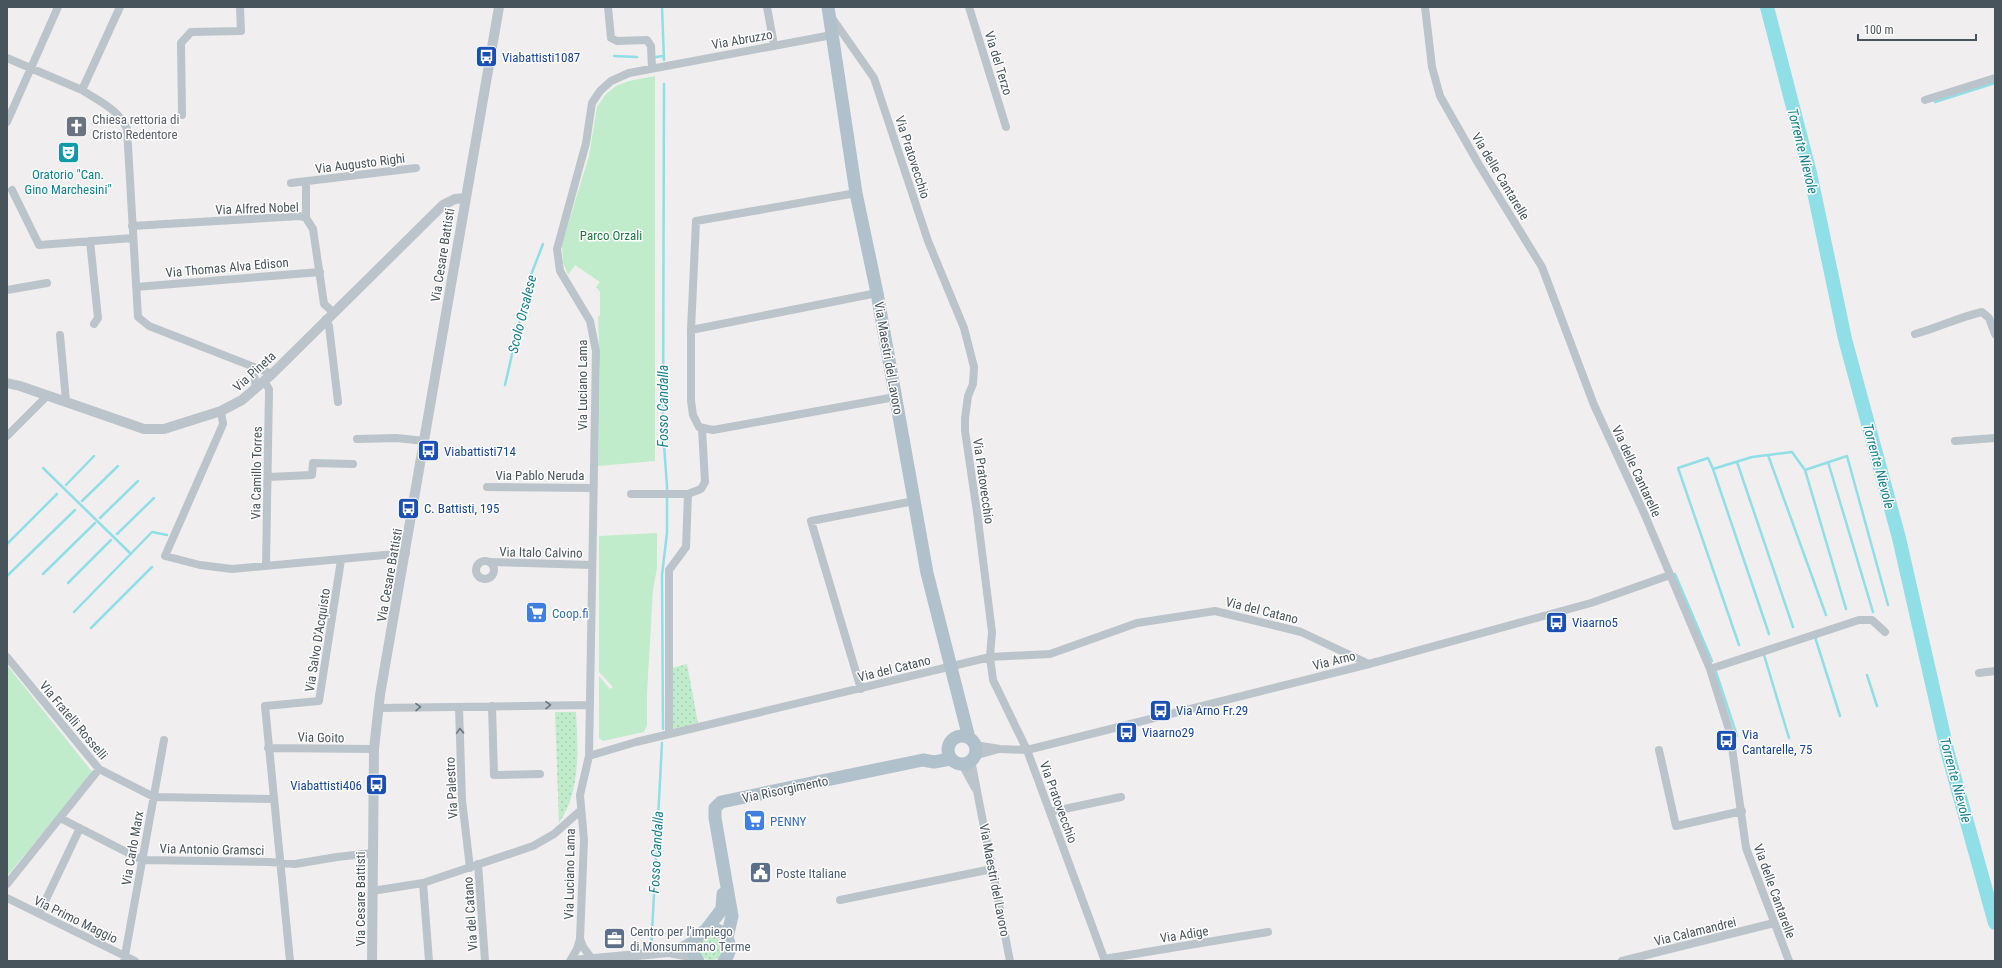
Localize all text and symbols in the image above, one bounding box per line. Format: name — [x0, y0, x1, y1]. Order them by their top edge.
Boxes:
scale bar — [1858, 16, 1976, 42]
text: 100 m — [1864, 23, 1894, 37]
street label: Via Abruzzo — [711, 27, 774, 52]
street label: Via del Terzo — [982, 29, 1015, 97]
bus stop icon: Viabattisti1087 — [473, 44, 499, 70]
place label: Viabattisti1087 — [502, 50, 580, 65]
water label: Torrente Nievole — [1785, 107, 1821, 195]
place label: Chiesa rettoria di Cristo Redentore — [92, 112, 179, 142]
church icon: Chiesa rettoria di Cristo Redentore — [64, 113, 90, 139]
street label: Via Pratovecchio — [892, 114, 933, 200]
street label: Via delle Cantarelle — [1469, 130, 1533, 223]
theatre icon: Oratorio "Can. Gino Marchesini" — [55, 139, 81, 165]
street label: Via Augusto Righi — [314, 151, 406, 176]
place label: Oratorio "Can. Gino Marchesini" — [24, 167, 112, 197]
street label: Via Alfred Nobel — [215, 200, 299, 217]
street label: Via Cesare Battisti — [428, 207, 457, 303]
park label: Parco Orzali — [580, 228, 642, 243]
street label: Via Thomas Alva Edison — [165, 255, 289, 280]
water label: Scolo Orsalese — [505, 273, 539, 355]
street label: Via Maestri del Lavoro — [871, 300, 906, 416]
street label: Via Luciano Lama — [575, 339, 590, 431]
street label: Via Pineta — [230, 348, 279, 394]
water label: Fosso Candalla — [655, 365, 671, 447]
water label: Torrente Nievole — [1860, 422, 1898, 510]
street label: Via delle Cantarelle — [1609, 423, 1664, 519]
street label: Via Camillo Torres — [248, 426, 265, 520]
street label: Via Pratovecchio — [970, 437, 997, 525]
bus stop icon: Viabattisti714 — [416, 438, 442, 464]
place label: Viabattisti714 — [444, 444, 516, 459]
street label: Via Pablo Neruda — [496, 468, 584, 483]
bus stop icon: C. Battisti, 195 — [395, 495, 421, 521]
place label: C. Battisti, 195 — [424, 501, 499, 516]
street label: Via Cesare Battisti — [374, 527, 405, 623]
street label: Via Italo Calvino — [499, 544, 583, 561]
street label: Via Salvo D'Acquisto — [302, 587, 333, 693]
street label: Via del Catano — [1224, 594, 1300, 627]
supermarket icon: Coop.fi — [523, 600, 549, 626]
place label: Coop.fi — [552, 606, 589, 621]
bus stop icon: Viaarno5 — [1543, 609, 1569, 635]
place label: Viaarno5 — [1572, 615, 1618, 630]
street label: Via Arno — [1311, 648, 1357, 673]
street label: Via del Catano — [856, 652, 932, 685]
street label: Via Fratelli Rosselli — [36, 678, 111, 763]
bus stop icon: Via Arno Fr.29 — [1147, 697, 1173, 723]
one-way arrow — [545, 701, 551, 710]
one-way arrow — [415, 703, 421, 712]
place label: Via Arno Fr.29 — [1176, 703, 1248, 718]
bus stop icon: Viaarno29 — [1113, 719, 1139, 745]
place label: Viaarno29 — [1142, 725, 1194, 740]
place label: Via Cantarelle, 75 — [1742, 727, 1812, 757]
one-way arrow — [456, 728, 464, 734]
bus stop icon: Via Cantarelle, 75 — [1713, 728, 1739, 754]
street label: Via Goito — [297, 730, 345, 745]
water label: Torrente Nievole — [1937, 736, 1975, 824]
street label: Via Palestro — [442, 757, 461, 819]
street label: Via Pratovecchio — [1037, 759, 1080, 845]
bus stop icon: Viabattisti406 — [364, 772, 390, 798]
street label: Via Risorgimento — [741, 773, 829, 806]
place label: Viabattisti406 — [290, 778, 362, 793]
supermarket icon: PENNY — [742, 808, 768, 834]
street label: Via Carlo Marx — [119, 809, 146, 886]
water label: Fosso Candalla — [646, 810, 666, 894]
place label: PENNY — [770, 814, 807, 829]
street label: Via Maestri del Lavoro — [976, 822, 1013, 938]
street label: Via Luciano Lama — [561, 828, 578, 920]
street label: Via Antonio Gramsci — [160, 841, 264, 858]
street label: Via delle Cantarelle — [1751, 842, 1799, 940]
street label: Via Cesare Battisti — [353, 852, 368, 946]
public building icon: Poste Italiane — [748, 860, 774, 886]
place label: Poste Italiane — [776, 866, 846, 881]
street label: Via del Catano — [460, 876, 481, 952]
street label: Via Primo Maggio — [31, 893, 120, 946]
street label: Via Calamandrei — [1653, 914, 1738, 949]
street label: Via Adige — [1159, 923, 1209, 946]
place label: Centro per l'impiego di Monsummano Terme — [630, 924, 751, 954]
office icon: Centro per l'impiego di Monsummano Terme — [602, 925, 628, 951]

